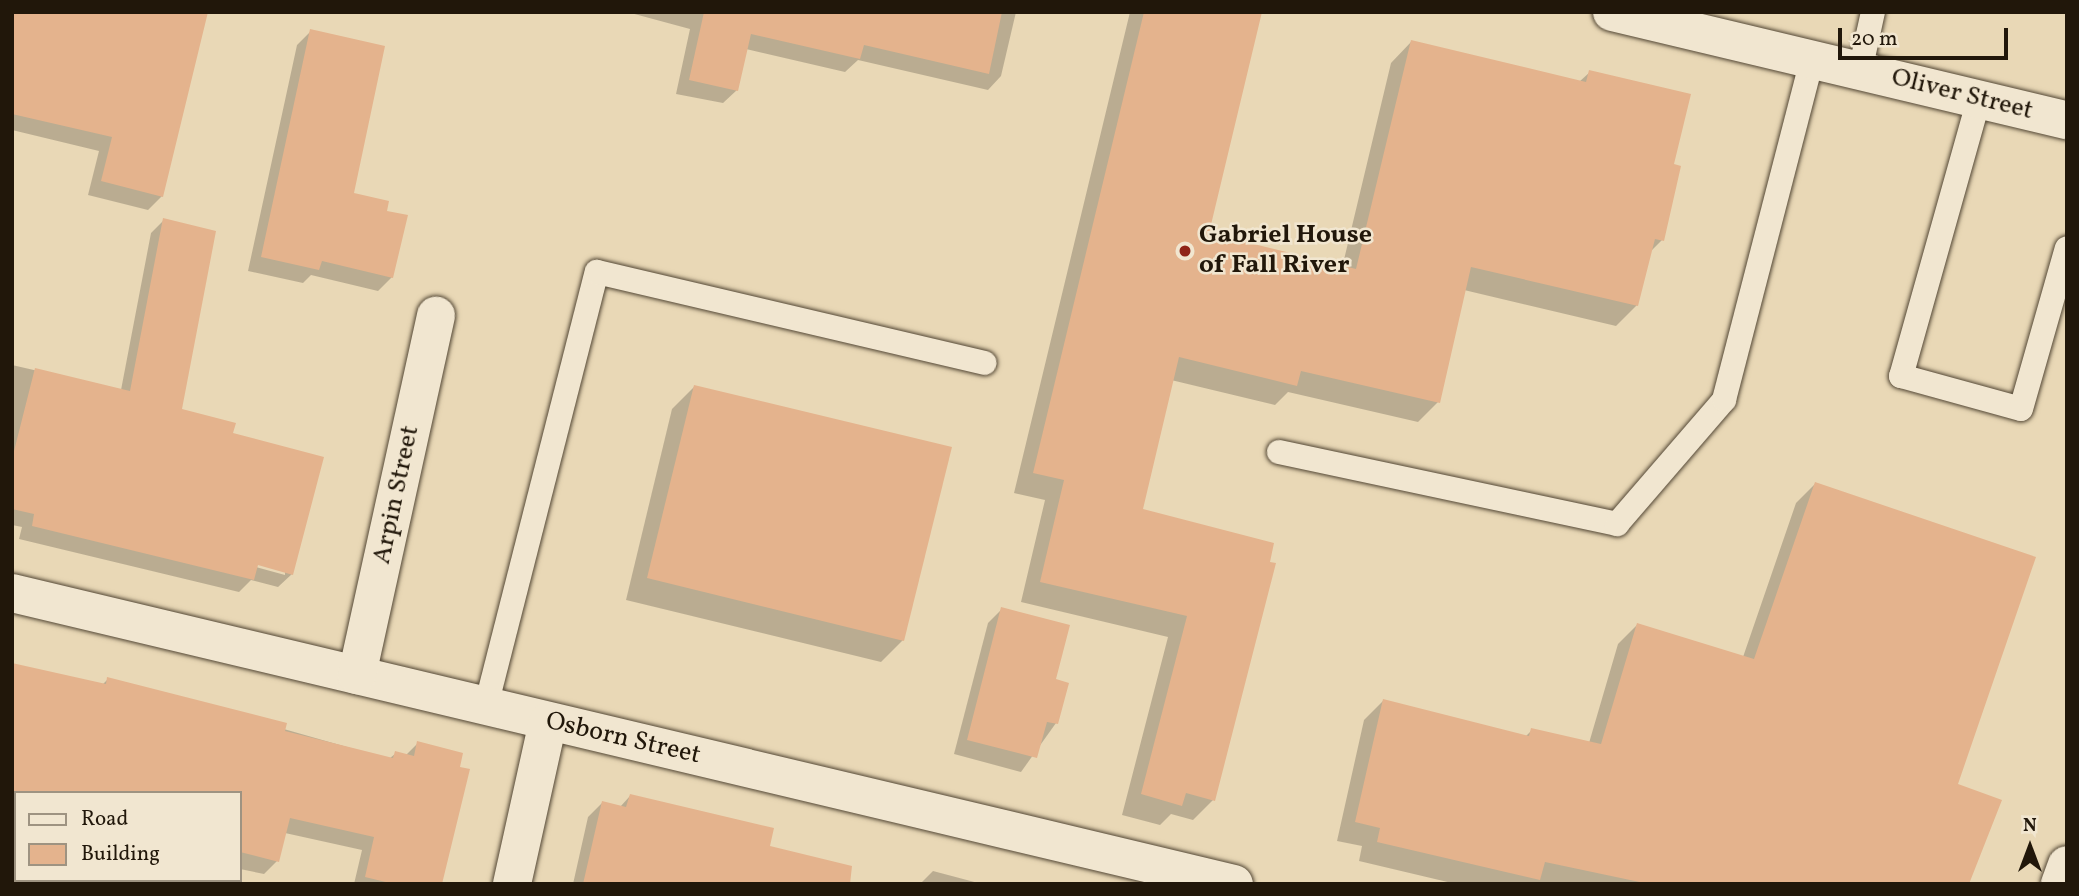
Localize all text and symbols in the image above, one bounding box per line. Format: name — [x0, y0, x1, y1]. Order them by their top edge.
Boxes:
scale bar — [1841, 14, 2011, 58]
text: 20 m — [1851, 25, 1897, 54]
street label: Oliver Street — [1888, 62, 2036, 128]
place label: Gabriel House of Fall River — [1199, 220, 1372, 282]
marker: Gabriel House of Fall River — [1177, 243, 1193, 259]
street label: Arpin Street — [367, 423, 427, 567]
street label: Osborn Street — [543, 706, 703, 772]
legend — [14, 791, 242, 882]
text: Road — [81, 805, 128, 834]
north arrow — [1995, 812, 2065, 882]
text: N — [2023, 813, 2037, 839]
text: Building — [81, 840, 160, 869]

